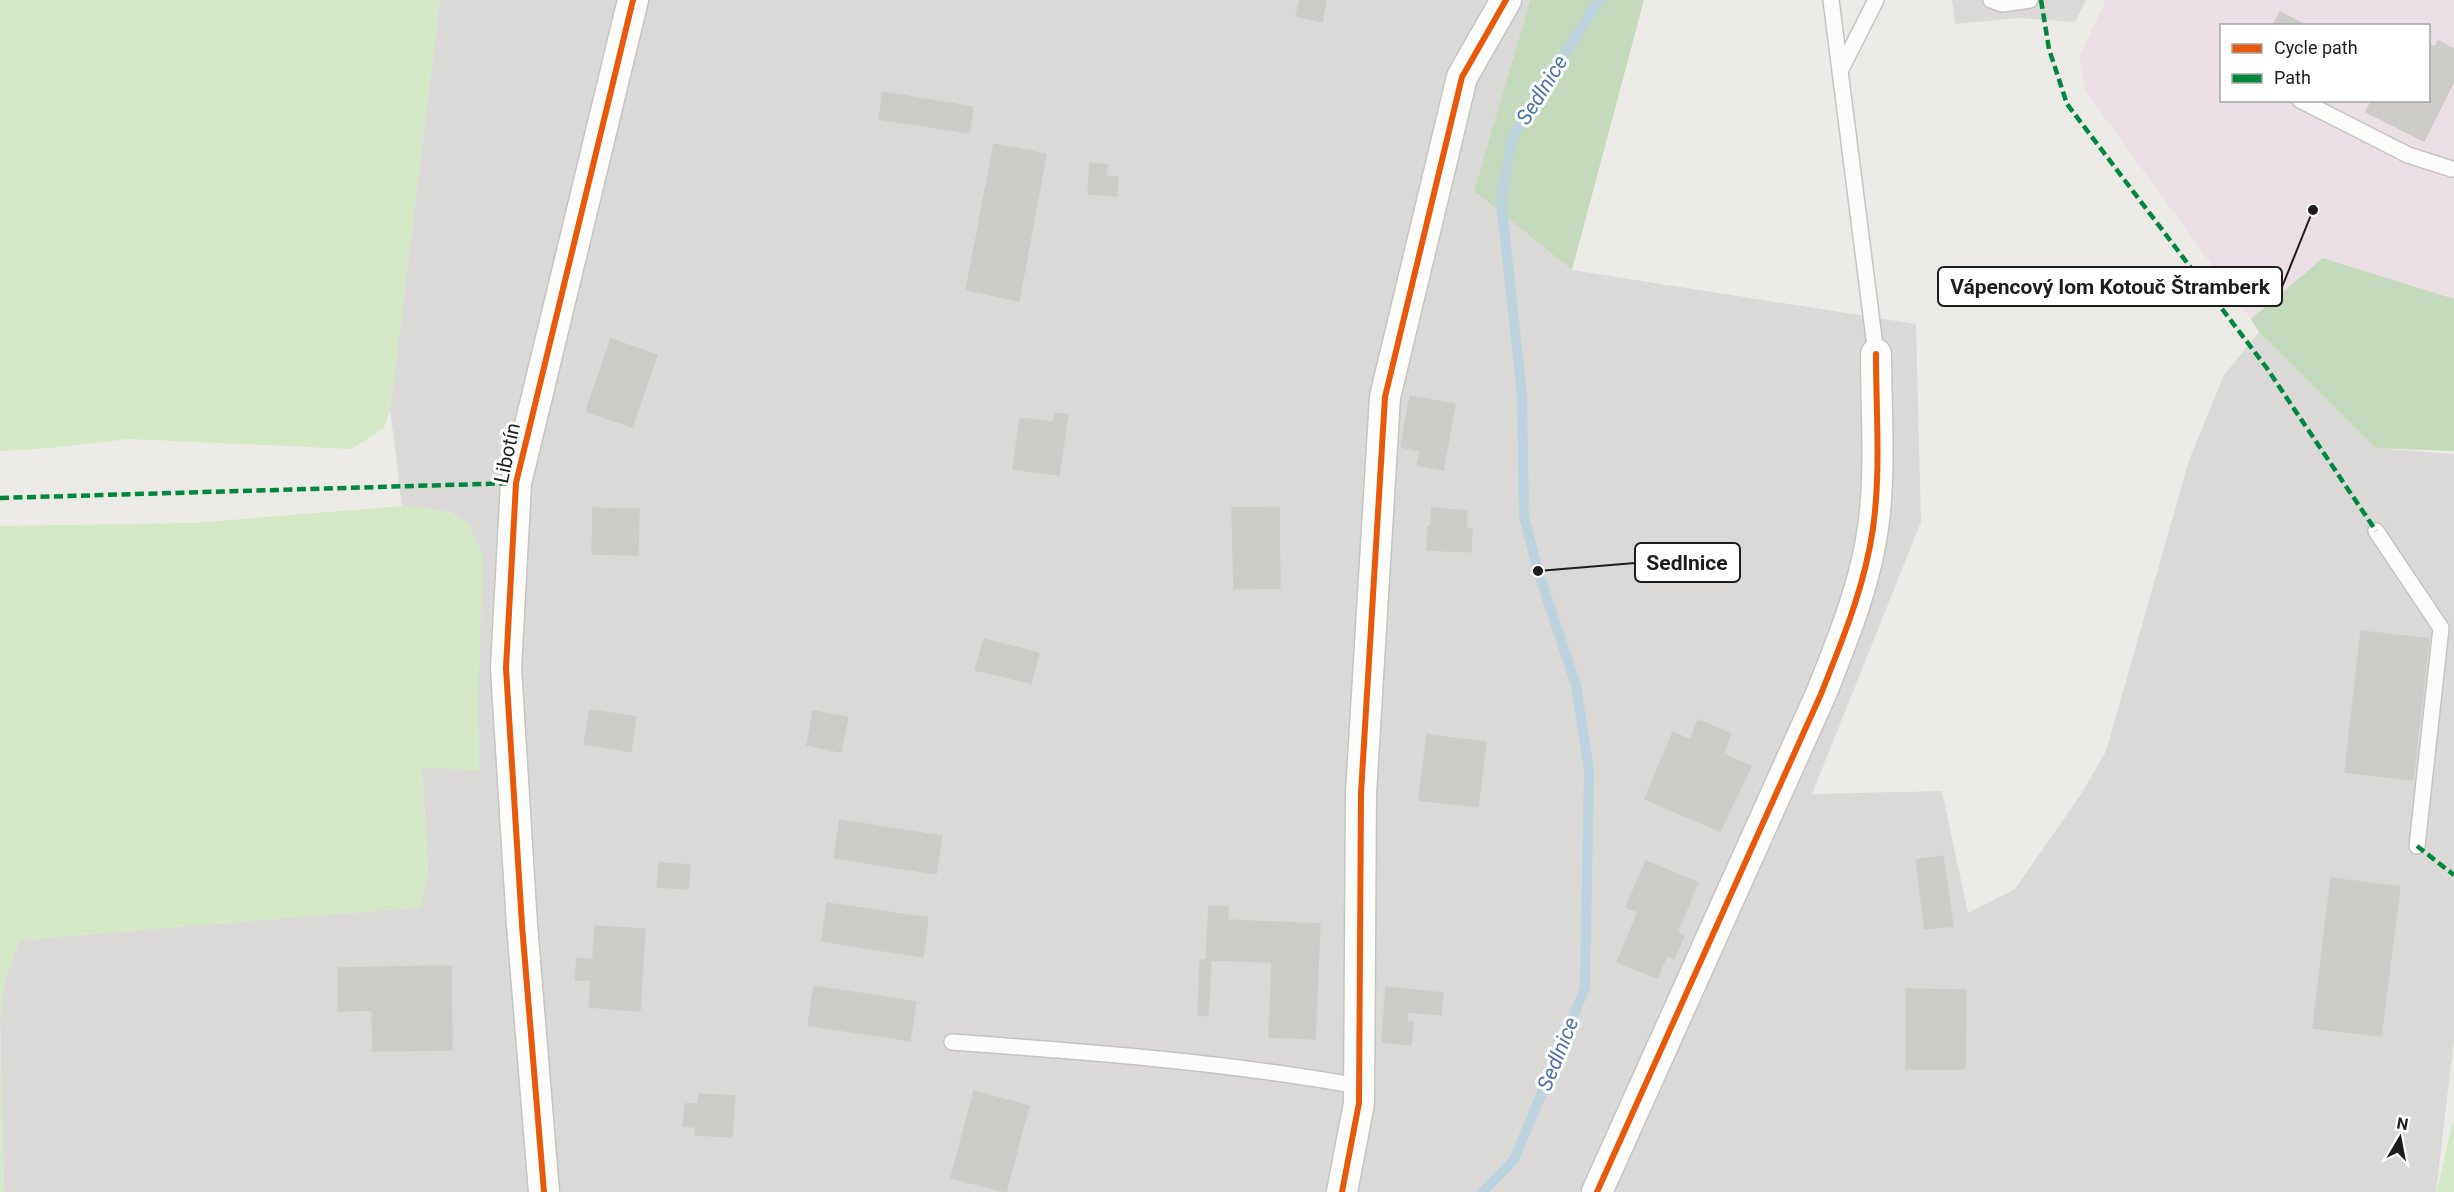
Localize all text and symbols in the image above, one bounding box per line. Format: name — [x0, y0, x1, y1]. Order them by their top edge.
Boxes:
legend — [2220, 24, 2430, 102]
text: Cycle path — [2274, 37, 2358, 58]
water label: Sedlnice — [1511, 51, 1573, 129]
text: Path — [2274, 67, 2311, 88]
callout: Vápencový lom Kotouč Štramberk — [1938, 267, 2282, 306]
text: Vápencový lom Kotouč Štramberk — [1950, 275, 2271, 299]
street label: Libotín — [489, 421, 525, 485]
callout: Sedlnice — [1635, 543, 1740, 582]
text: Sedlnice — [1646, 551, 1728, 575]
water label: Sedlnice — [1532, 1014, 1584, 1094]
north arrow — [2370, 1108, 2430, 1168]
text: N — [2395, 1113, 2410, 1134]

